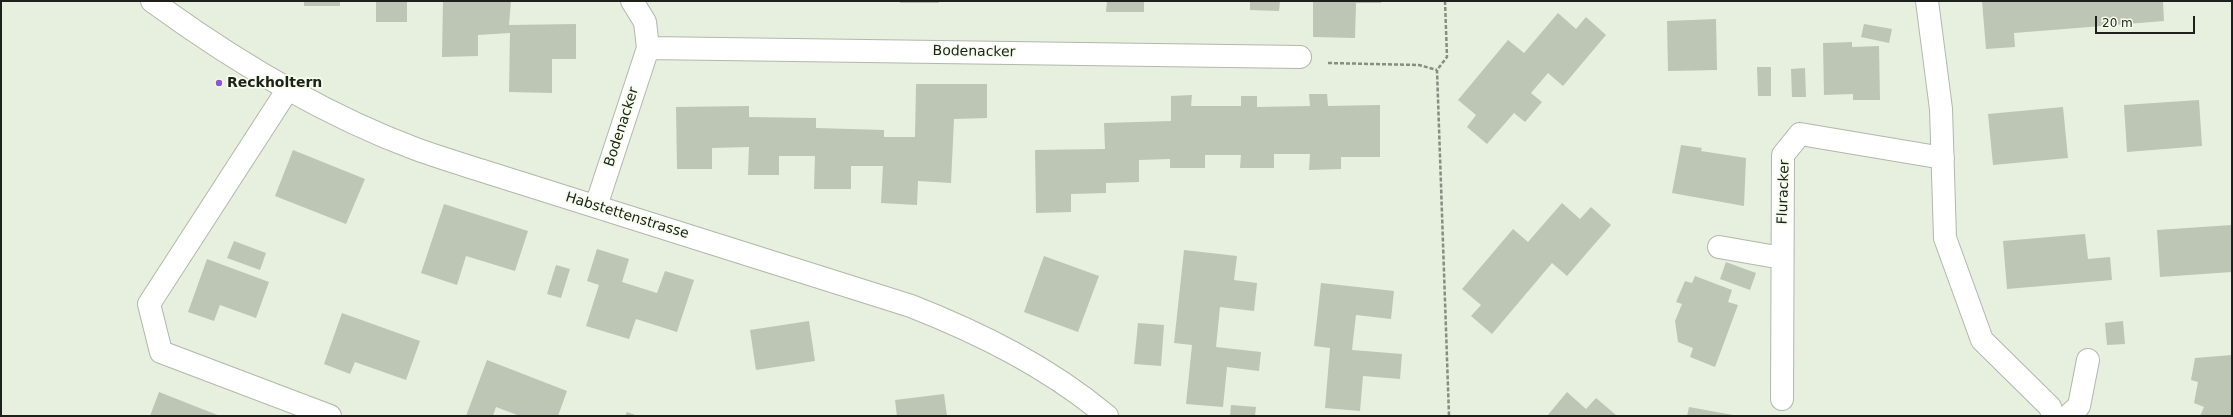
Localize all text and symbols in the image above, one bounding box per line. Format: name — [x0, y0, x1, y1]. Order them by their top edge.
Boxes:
scale bar — [2097, 8, 2197, 34]
text: 20 m — [2102, 16, 2133, 30]
street label: Bodenacker — [932, 43, 1016, 61]
place label: Reckholtern — [227, 75, 322, 91]
marker: Reckholtern — [214, 78, 224, 88]
street label: Bodenacker — [601, 85, 643, 169]
street label: Fluracker — [1774, 159, 1794, 225]
street label: Habstettenstrasse — [563, 189, 691, 243]

